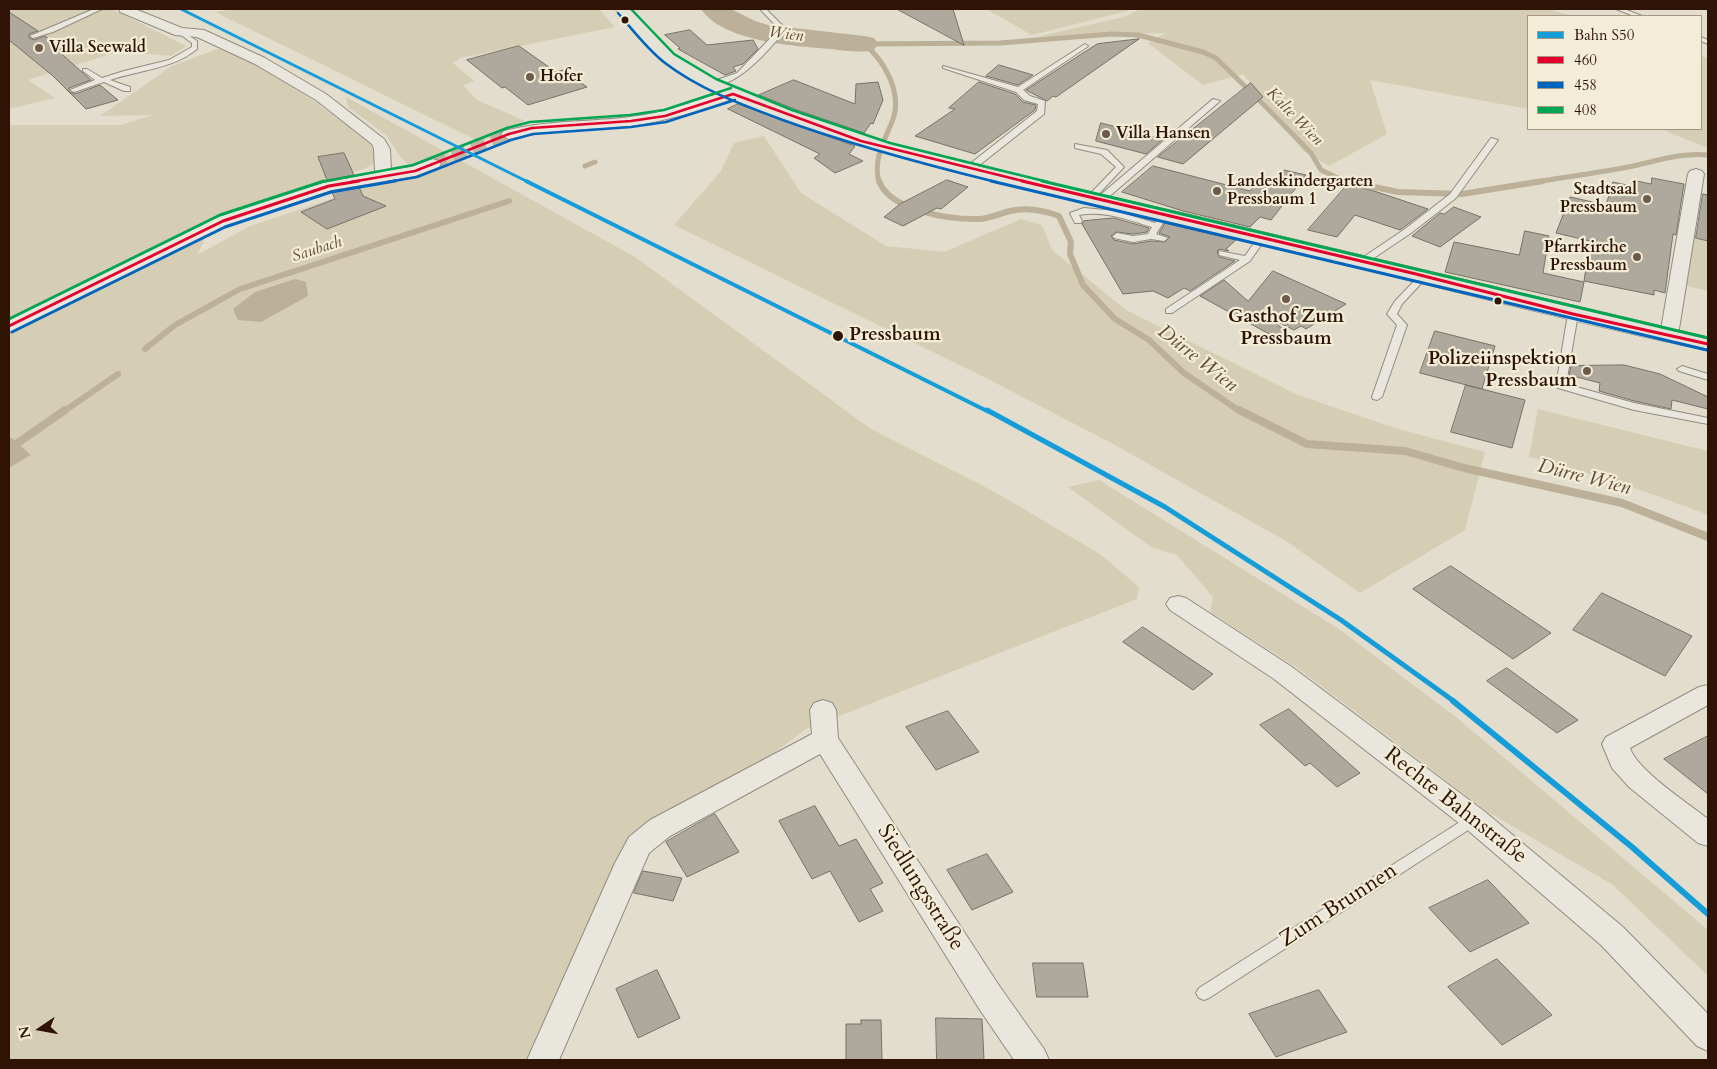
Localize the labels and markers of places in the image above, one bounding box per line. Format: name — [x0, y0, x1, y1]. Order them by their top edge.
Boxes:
unlabelled marker — [620, 15, 630, 25]
place label: Villa Seewald — [49, 38, 146, 58]
marker: Villa Seewald — [33, 42, 45, 54]
place label: Hofer — [540, 67, 583, 87]
marker: Hofer — [524, 71, 536, 83]
place label: Villa Hansen — [1116, 124, 1211, 144]
marker: Villa Hansen — [1100, 128, 1112, 140]
place label: Landeskindergarten Pressbaum 1 — [1227, 172, 1373, 210]
place label: Stadtsaal Pressbaum — [1560, 180, 1637, 218]
marker: Landeskindergarten Pressbaum 1 — [1211, 185, 1223, 197]
marker: Stadtsaal Pressbaum — [1641, 193, 1653, 205]
place label: Pfarrkirche Pressbaum — [1544, 238, 1627, 276]
marker: Pfarrkirche Pressbaum — [1631, 251, 1643, 263]
marker: Gasthof Zum Pressbaum — [1280, 293, 1292, 305]
unlabelled marker — [1493, 296, 1503, 306]
place label: Gasthof Zum Pressbaum — [1228, 307, 1344, 351]
place label: Pressbaum — [849, 325, 941, 347]
marker: Pressbaum — [831, 329, 845, 343]
place label: Polizeiinspektion Pressbaum — [1428, 349, 1577, 393]
marker: Polizeiinspektion Pressbaum — [1581, 365, 1593, 377]

